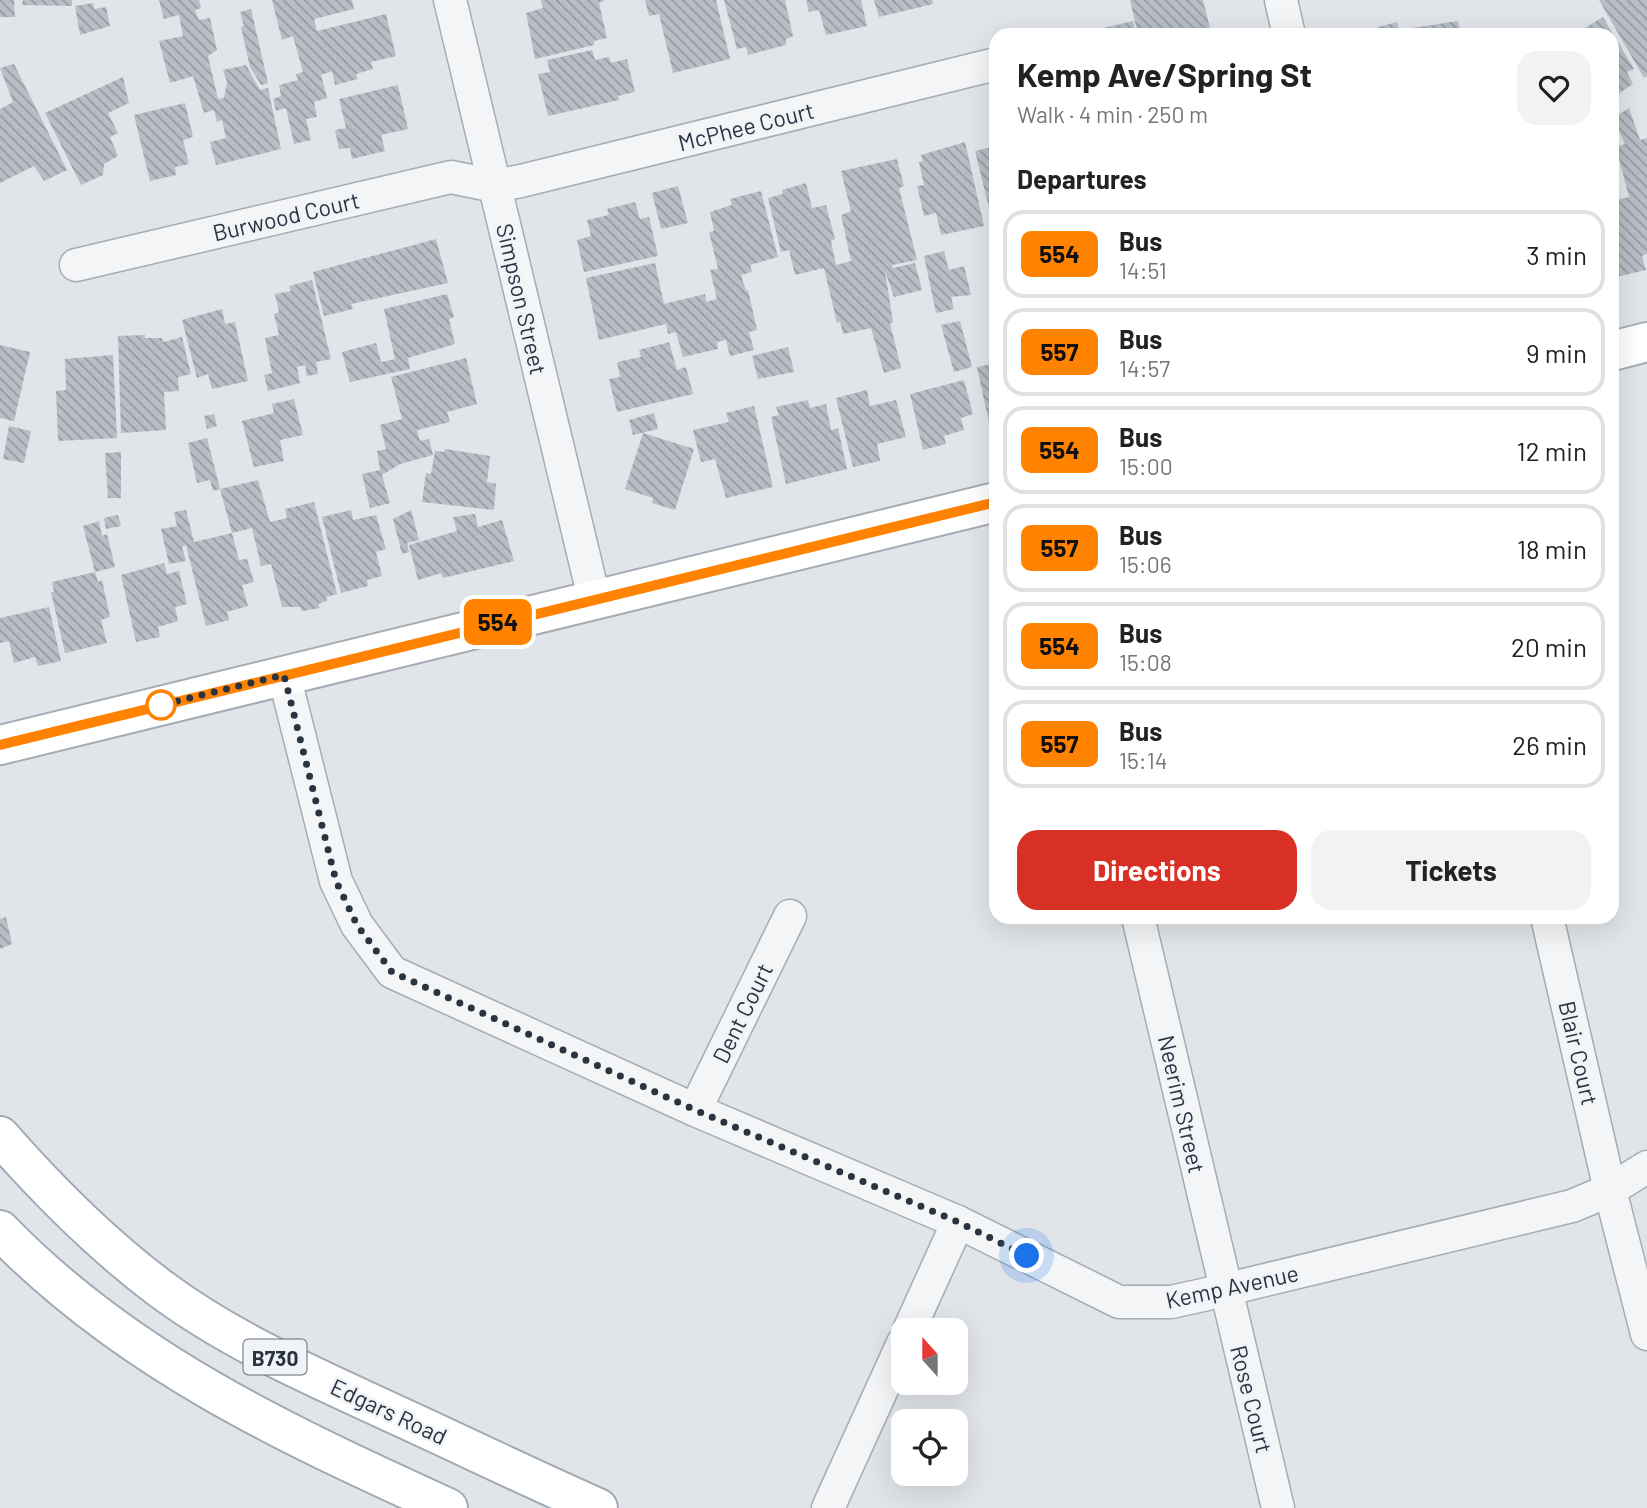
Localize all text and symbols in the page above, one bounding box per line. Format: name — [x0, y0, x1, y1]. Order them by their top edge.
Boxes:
button: heart — [1517, 51, 1591, 125]
text: Kemp Ave/Spring St — [1017, 54, 1312, 94]
street label: McPhee Court — [675, 96, 817, 156]
text: Walk · 4 min · 250 m — [1017, 100, 1208, 128]
text: Departures — [1017, 163, 1147, 194]
street label: Burwood Court — [210, 186, 362, 246]
street label: Simpson Street — [491, 221, 553, 377]
text: Bus — [1119, 225, 1162, 256]
text: 554 — [1039, 239, 1080, 268]
text: 3 min — [1526, 239, 1587, 270]
text: 14:51 — [1119, 256, 1167, 284]
text: Bus — [1119, 323, 1162, 354]
text: 557 — [1041, 337, 1078, 366]
text: 9 min — [1526, 337, 1587, 368]
text: 14:57 — [1119, 354, 1170, 382]
text: Bus — [1119, 421, 1162, 452]
text: 554 — [1039, 435, 1080, 464]
text: 12 min — [1517, 435, 1587, 466]
text: 15:00 — [1119, 452, 1173, 480]
text: Bus — [1119, 519, 1162, 550]
text: 557 — [1041, 533, 1078, 562]
text: 18 min — [1517, 533, 1587, 564]
text: 15:06 — [1119, 550, 1172, 578]
line badge: 554 — [458, 599, 538, 645]
text: 554 — [478, 607, 518, 636]
text: Bus — [1119, 617, 1162, 648]
text: 554 — [1039, 631, 1080, 660]
text: 20 min — [1511, 631, 1587, 662]
text: 15:08 — [1119, 648, 1172, 676]
unlabelled marker — [146, 690, 176, 720]
text: Bus — [1119, 715, 1162, 746]
text: 557 — [1041, 729, 1078, 758]
text: 26 min — [1512, 729, 1587, 760]
text: 15:14 — [1119, 746, 1167, 774]
button: Directions — [1017, 830, 1297, 910]
button: Tickets — [1311, 830, 1591, 910]
street label: Dent Court — [706, 958, 778, 1068]
street label: Blair Court — [1553, 998, 1605, 1108]
street label: Neerim Street — [1153, 1032, 1211, 1176]
your location — [1009, 1238, 1044, 1273]
street label: Kemp Avenue — [1163, 1258, 1301, 1314]
north arrow — [891, 1318, 968, 1395]
map controls — [891, 1318, 968, 1486]
road number: B730 — [244, 1340, 306, 1374]
street label: Rose Court — [1225, 1342, 1279, 1456]
street label: Edgars Road — [326, 1372, 452, 1450]
button: locate — [891, 1409, 968, 1486]

